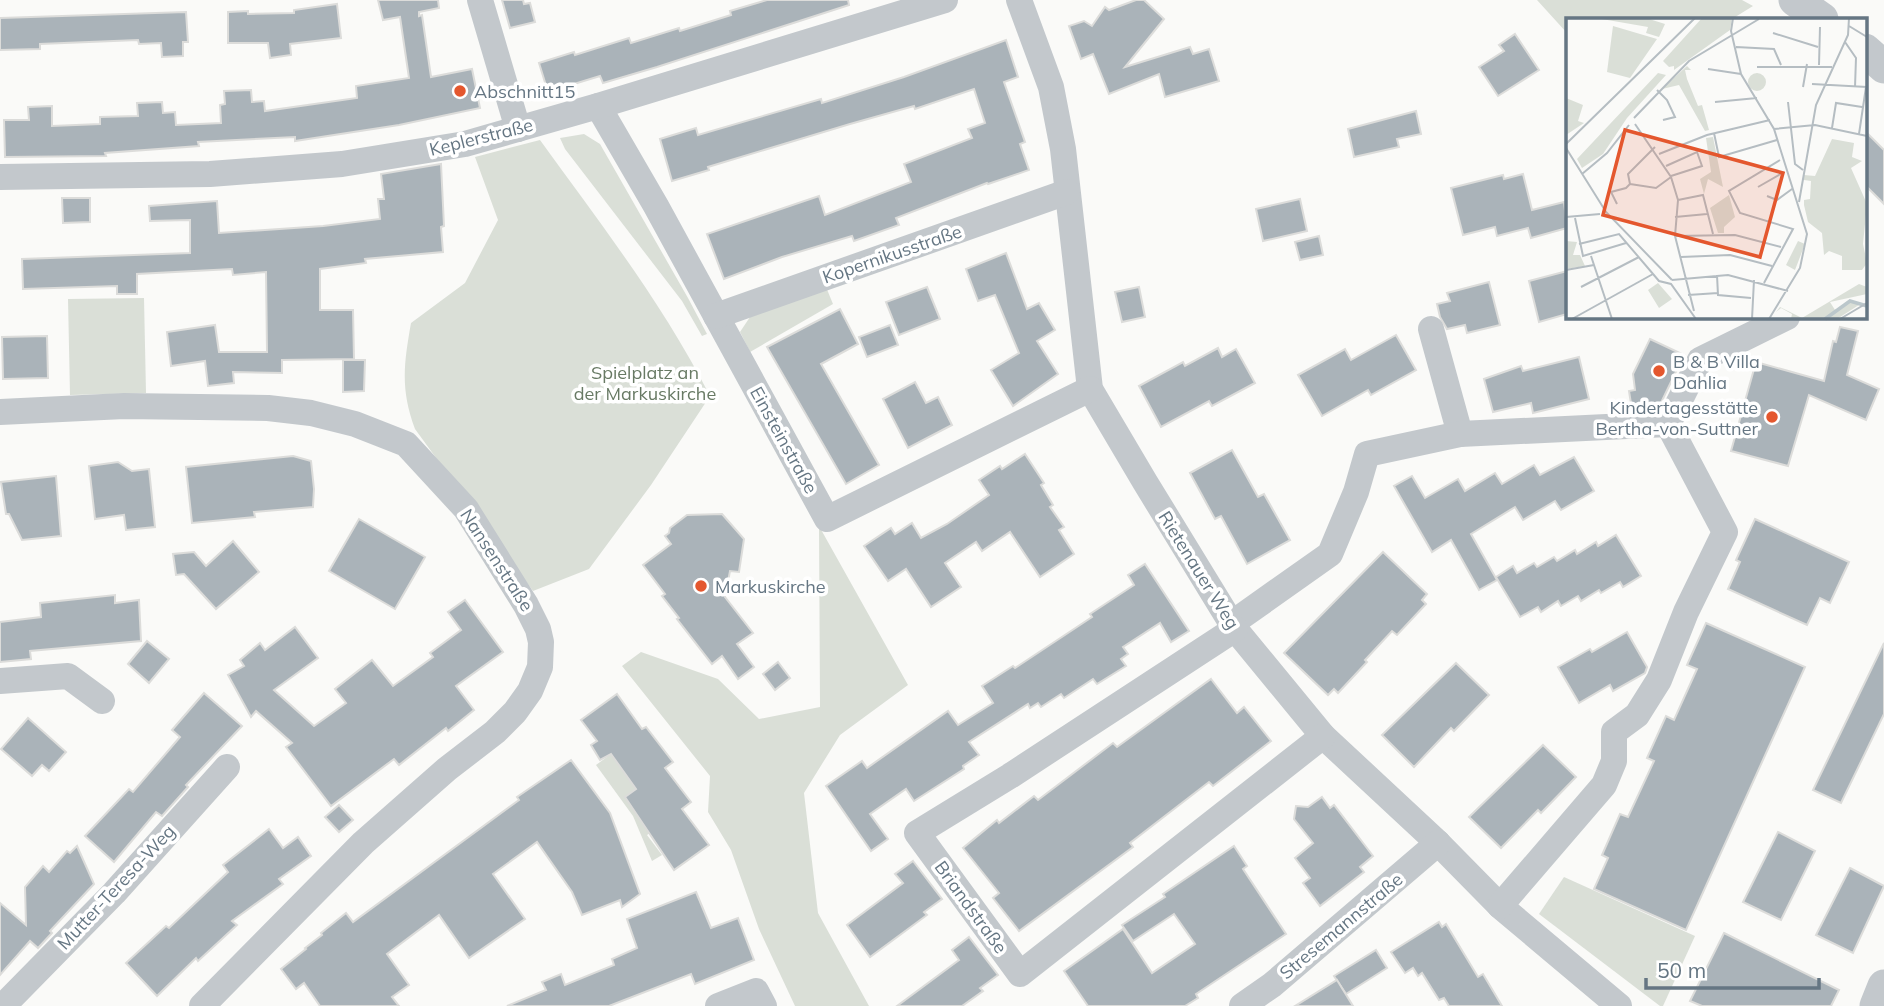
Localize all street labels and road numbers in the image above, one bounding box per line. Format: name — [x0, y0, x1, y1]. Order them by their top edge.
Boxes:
street label: Keplerstraße — [427, 113, 535, 161]
street label: Kopernikusstraße — [819, 219, 965, 289]
street label: Einsteinstraße — [745, 383, 823, 497]
street label: Nansenstraße — [455, 504, 539, 616]
street label: Rietenauer Weg — [1154, 507, 1244, 633]
street label: Mutter-Teresa-Weg — [52, 820, 180, 954]
street label: Briandstraße — [930, 856, 1012, 958]
street label: Stresemannstraße — [1275, 868, 1407, 984]

